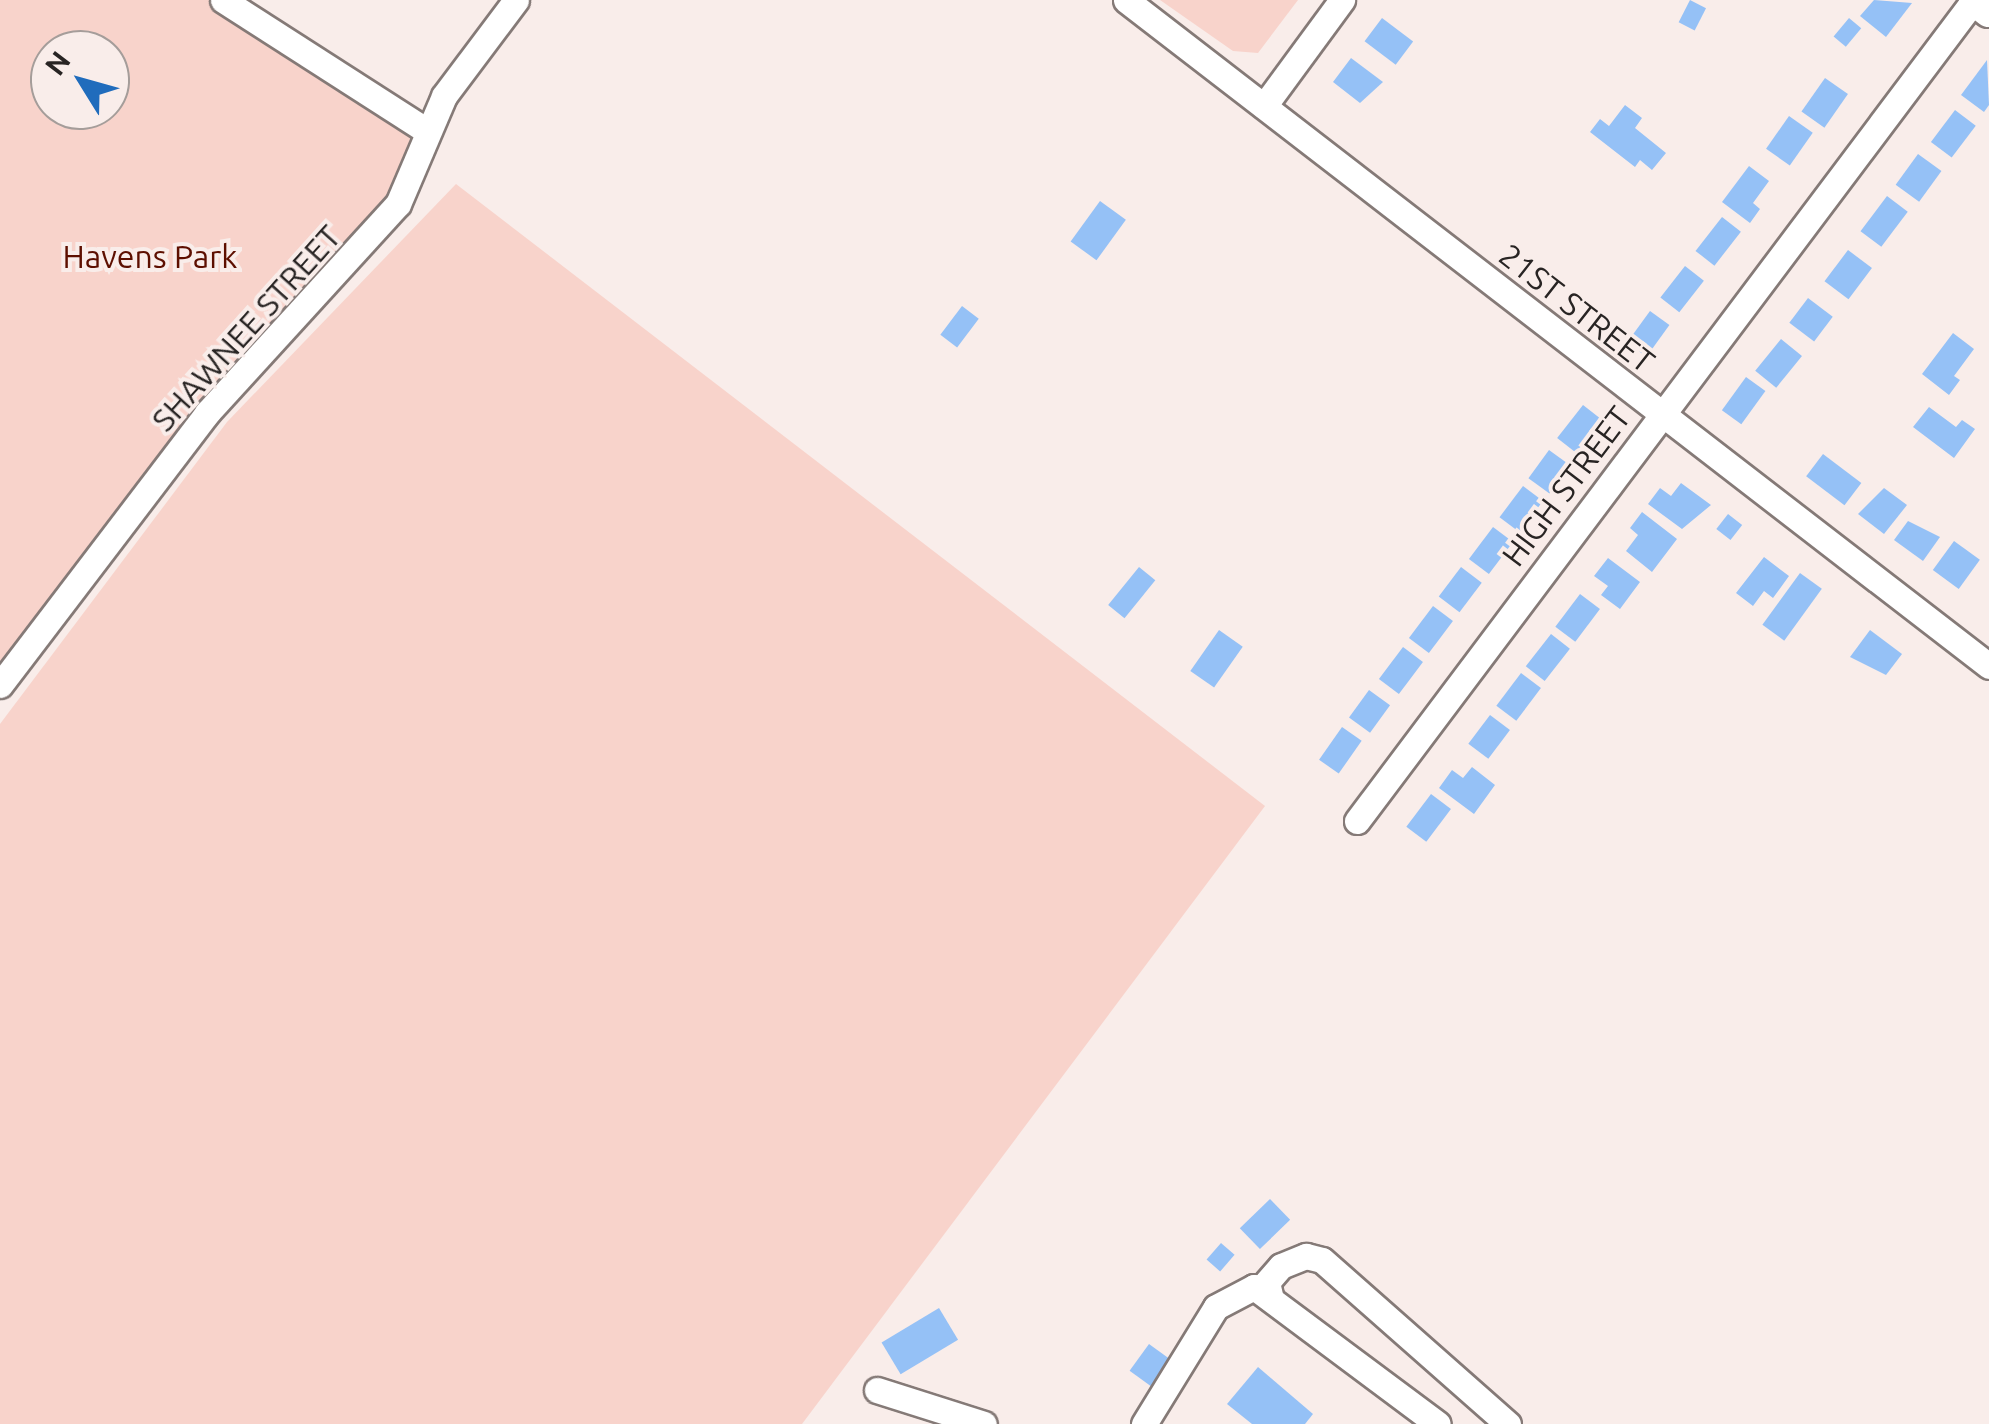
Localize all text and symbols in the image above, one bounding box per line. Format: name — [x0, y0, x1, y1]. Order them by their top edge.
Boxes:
north arrow — [30, 30, 130, 130]
text: N — [39, 45, 76, 81]
street label: SHAWNEE STREET — [144, 217, 348, 439]
street label: 21ST STREET — [1492, 236, 1662, 380]
park label: Havens Park — [62, 237, 238, 275]
street label: HIGH STREET — [1494, 399, 1638, 573]

